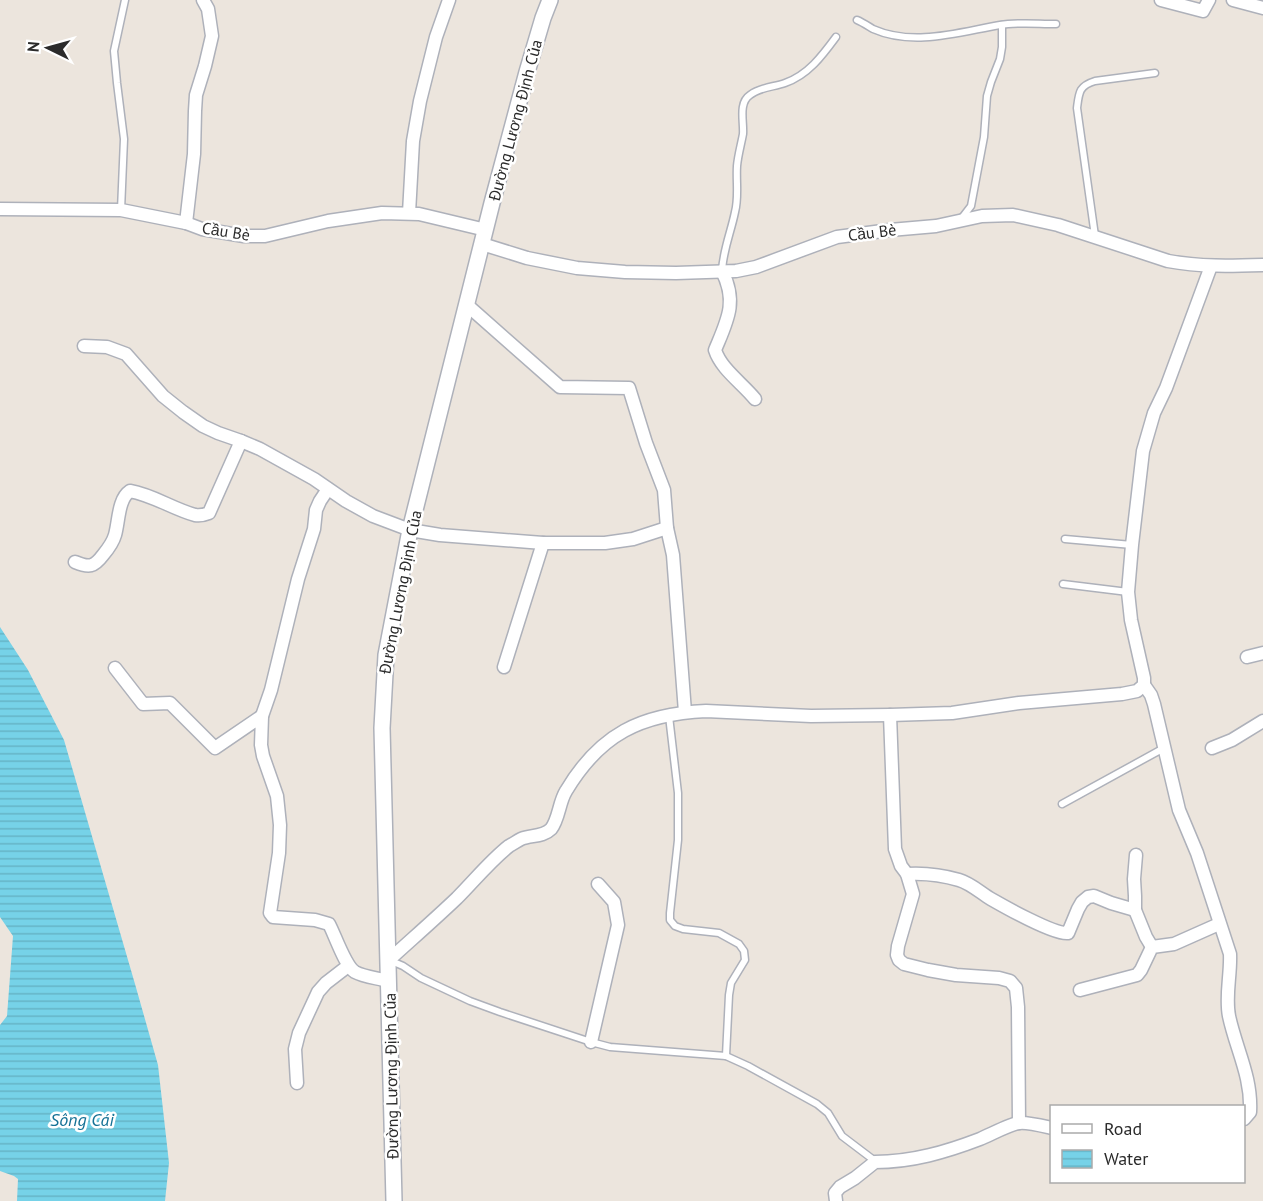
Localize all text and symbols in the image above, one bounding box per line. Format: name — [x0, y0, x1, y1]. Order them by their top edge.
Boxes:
north arrow — [18, 18, 78, 78]
street label: Đường Lương Định Của — [484, 37, 546, 204]
text: N — [23, 41, 43, 53]
street label: Cầu Bè — [201, 217, 251, 245]
street label: Cầu Bè — [847, 219, 897, 245]
street label: Đường Lương Định Của — [374, 508, 426, 677]
street label: Đường Lương Định Của — [380, 993, 402, 1160]
legend — [1050, 1105, 1245, 1183]
water label: Sông Cái — [50, 1108, 115, 1131]
text: Road — [1104, 1117, 1142, 1140]
text: Water — [1104, 1147, 1148, 1170]

